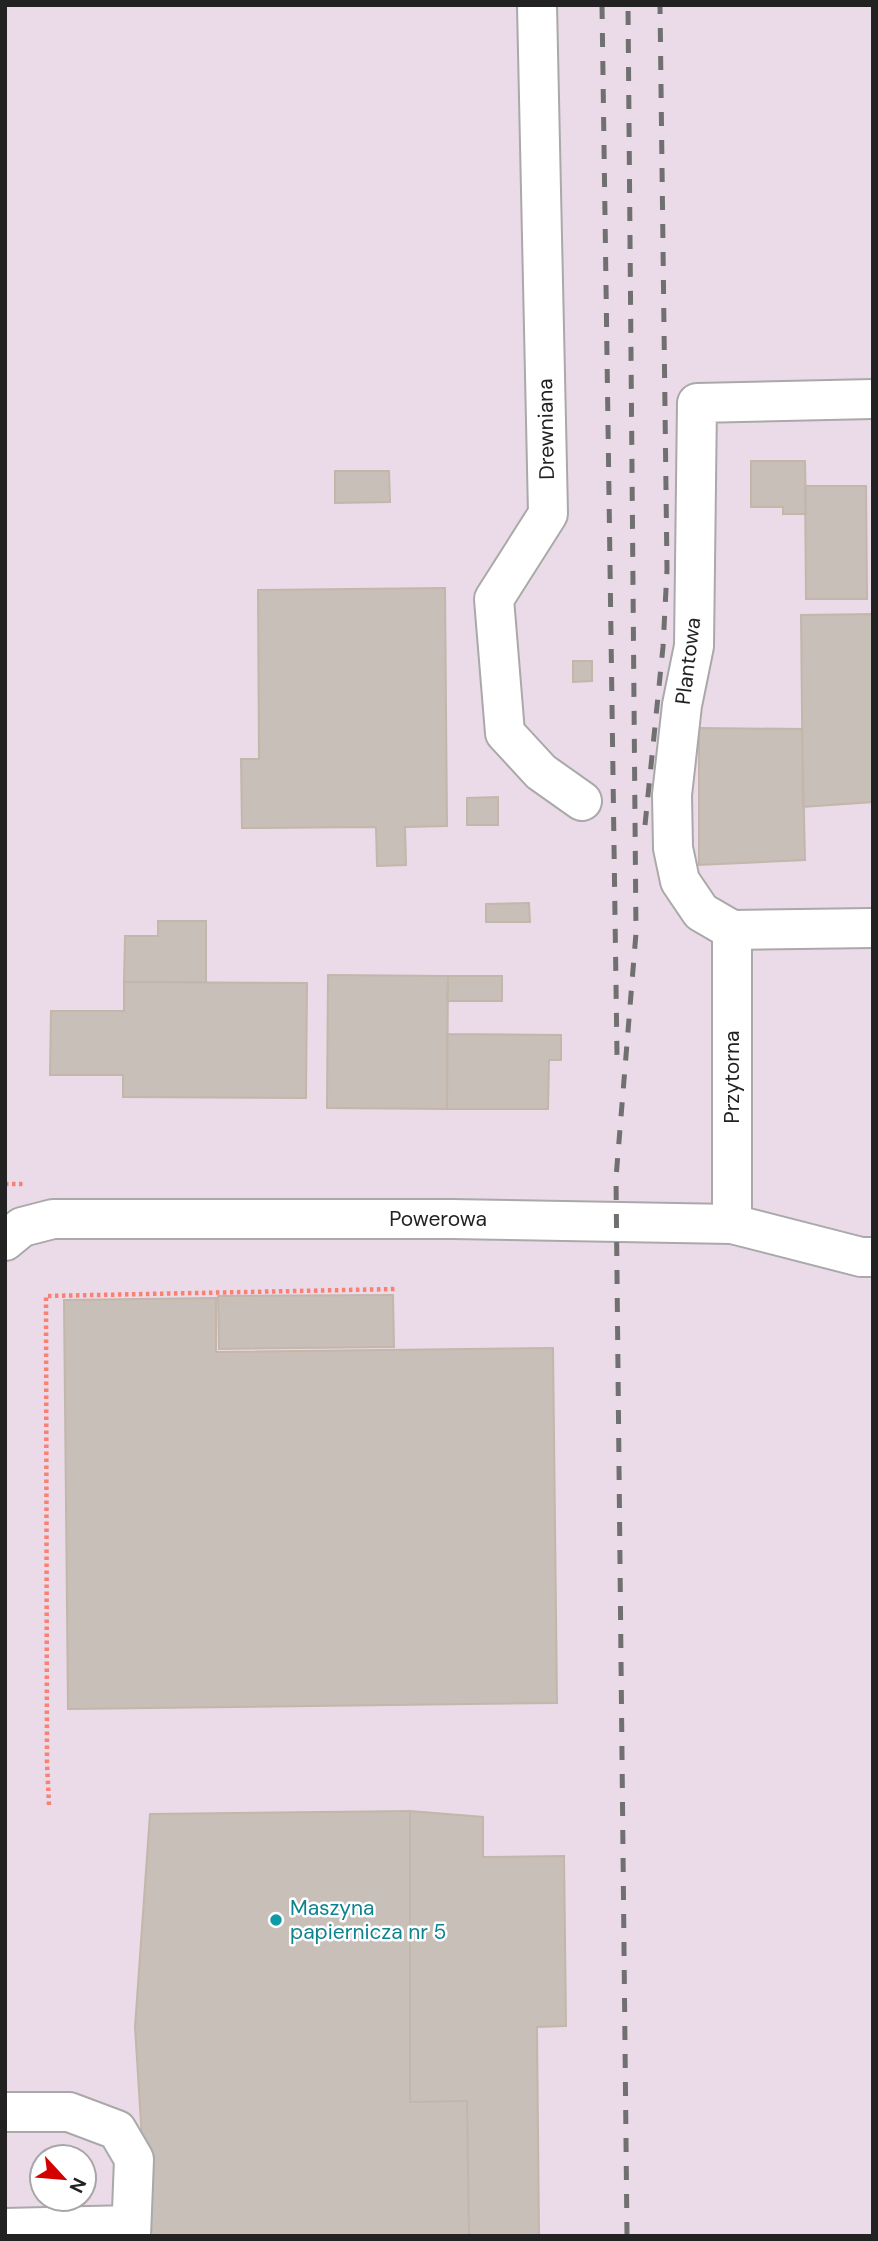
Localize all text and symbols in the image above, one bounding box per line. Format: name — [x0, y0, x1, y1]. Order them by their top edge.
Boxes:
street label: Drewniana — [531, 378, 561, 480]
street label: Plantowa — [669, 616, 707, 706]
street label: Przytorna — [718, 1031, 746, 1123]
street label: Powerowa — [389, 1205, 487, 1233]
place label: Maszyna papiernicza nr 5 — [290, 1894, 446, 1946]
marker: Maszyna papiernicza nr 5 — [268, 1912, 284, 1928]
north arrow — [28, 2143, 98, 2213]
text: N — [64, 2174, 92, 2197]

